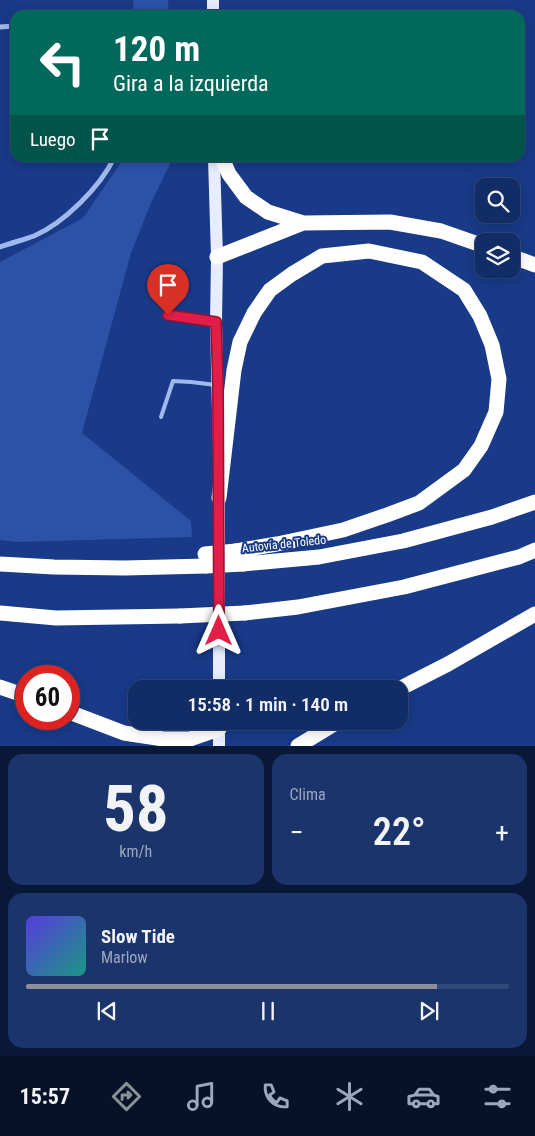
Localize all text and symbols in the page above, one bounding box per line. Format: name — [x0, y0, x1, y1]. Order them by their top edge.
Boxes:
text: 120 m — [113, 29, 200, 70]
icon: left — [30, 30, 95, 95]
text: Gira a la izquierda — [113, 71, 269, 96]
icon: arrive — [86, 125, 114, 153]
text: Luego — [30, 128, 76, 151]
map controls — [475, 178, 520, 278]
button: search — [475, 178, 520, 223]
button: layers — [475, 233, 520, 278]
pin — [147, 264, 189, 315]
icon: arrive — [154, 271, 182, 299]
street label: Autovía de Toledo — [241, 533, 327, 555]
position arrow — [192, 604, 244, 656]
speed limit sign: 60 — [15, 665, 80, 730]
text: 15:58 · 1 min · 140 m — [188, 693, 348, 716]
text: 58 — [103, 771, 169, 847]
text: Clima — [290, 785, 326, 804]
text: 22° — [373, 810, 426, 854]
text: − — [290, 816, 304, 849]
text: + — [495, 816, 509, 849]
text: km/h — [119, 842, 152, 861]
text: Slow Tide — [101, 925, 175, 948]
text: Marlow — [101, 948, 148, 967]
icon: previous — [93, 997, 121, 1025]
icon: pause — [254, 997, 282, 1025]
icon: next — [415, 997, 443, 1025]
icon: directions — [109, 1079, 144, 1114]
icon: music — [184, 1079, 219, 1114]
icon: phone — [258, 1079, 293, 1114]
icon: climate — [332, 1079, 367, 1114]
icon: car — [406, 1079, 441, 1114]
icon: filters — [480, 1079, 515, 1114]
text: 15:57 — [20, 1084, 70, 1109]

